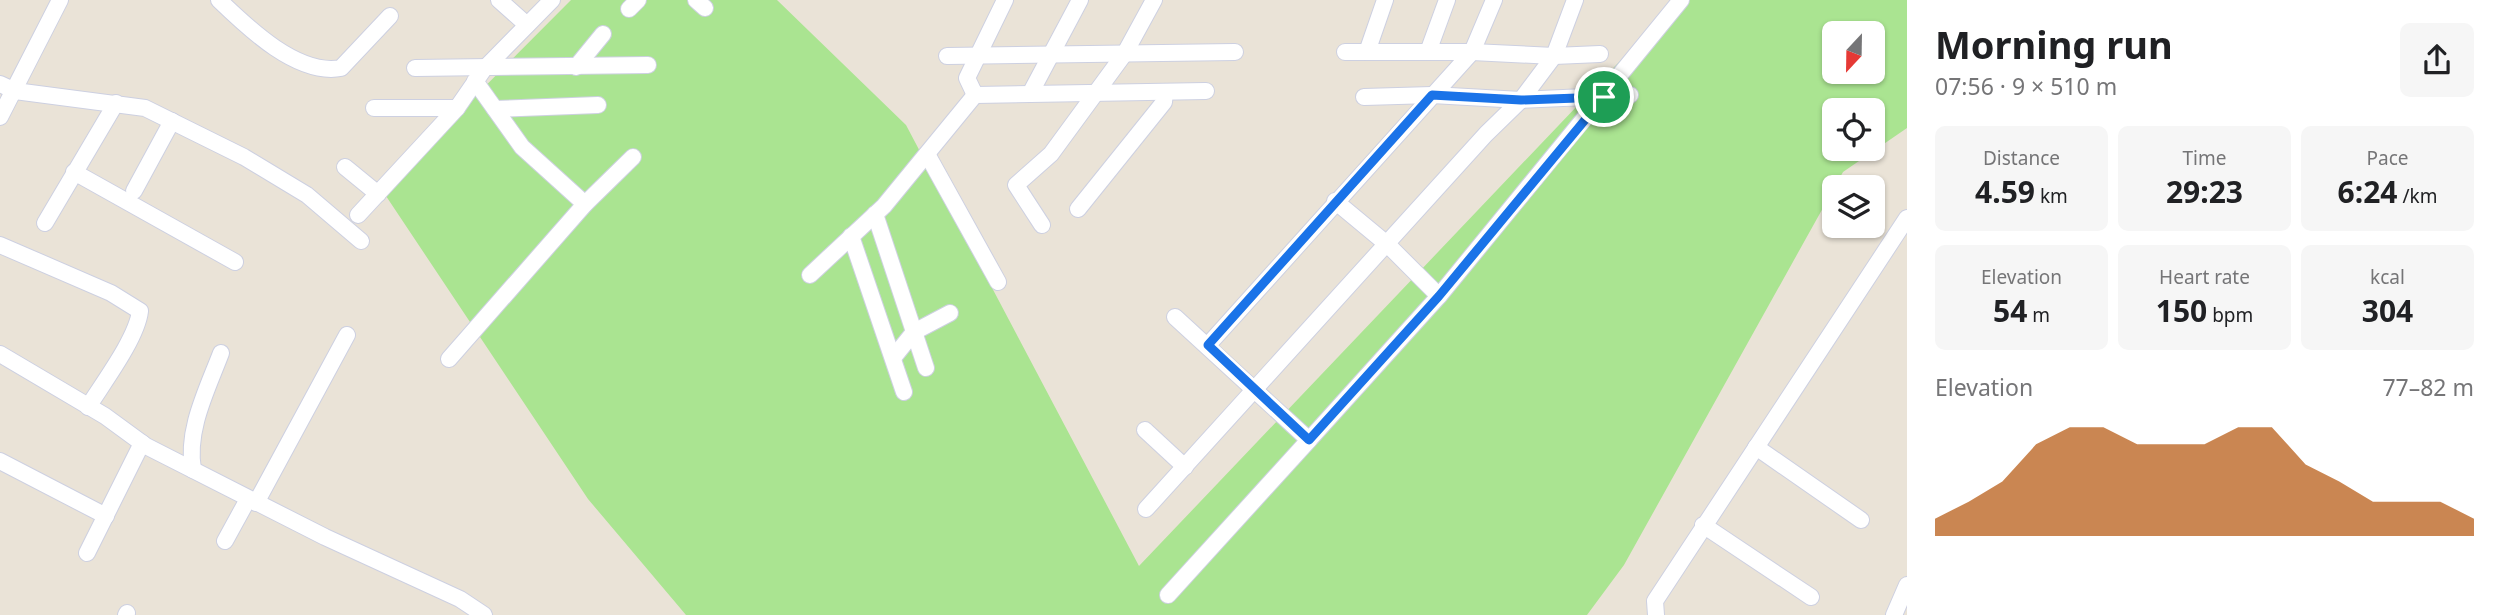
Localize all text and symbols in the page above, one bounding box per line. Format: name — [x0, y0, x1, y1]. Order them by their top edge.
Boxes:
text: Morning run — [1935, 18, 2173, 70]
north arrow — [1822, 21, 1885, 84]
map controls — [1822, 21, 1885, 238]
button: share — [2400, 23, 2474, 97]
pin — [1574, 67, 1634, 127]
text: 07:56 · 9 × 510 m — [1935, 70, 2117, 102]
icon: arrive — [1585, 78, 1623, 116]
button: locate — [1822, 98, 1885, 161]
text: Distance — [1983, 145, 2060, 171]
text: Time — [2183, 145, 2226, 171]
text: Pace — [2367, 145, 2409, 171]
text: 4.59 — [1975, 171, 2035, 212]
text: 29:23 — [2166, 171, 2243, 212]
text: 6:24 — [2338, 171, 2398, 212]
button: layers — [1822, 175, 1885, 238]
text: km — [2035, 183, 2068, 209]
text: /km — [2398, 183, 2437, 209]
text: Elevation — [1981, 264, 2062, 290]
text: Heart rate — [2159, 264, 2250, 290]
text: kcal — [2370, 264, 2405, 290]
text: 54 — [1993, 290, 2027, 331]
text: 150 — [2156, 290, 2207, 331]
text: 304 — [2362, 290, 2413, 331]
text: m — [2027, 302, 2050, 328]
text: bpm — [2207, 302, 2253, 328]
text: Elevation — [1935, 371, 2033, 403]
text: 77–82 m — [2382, 371, 2474, 403]

